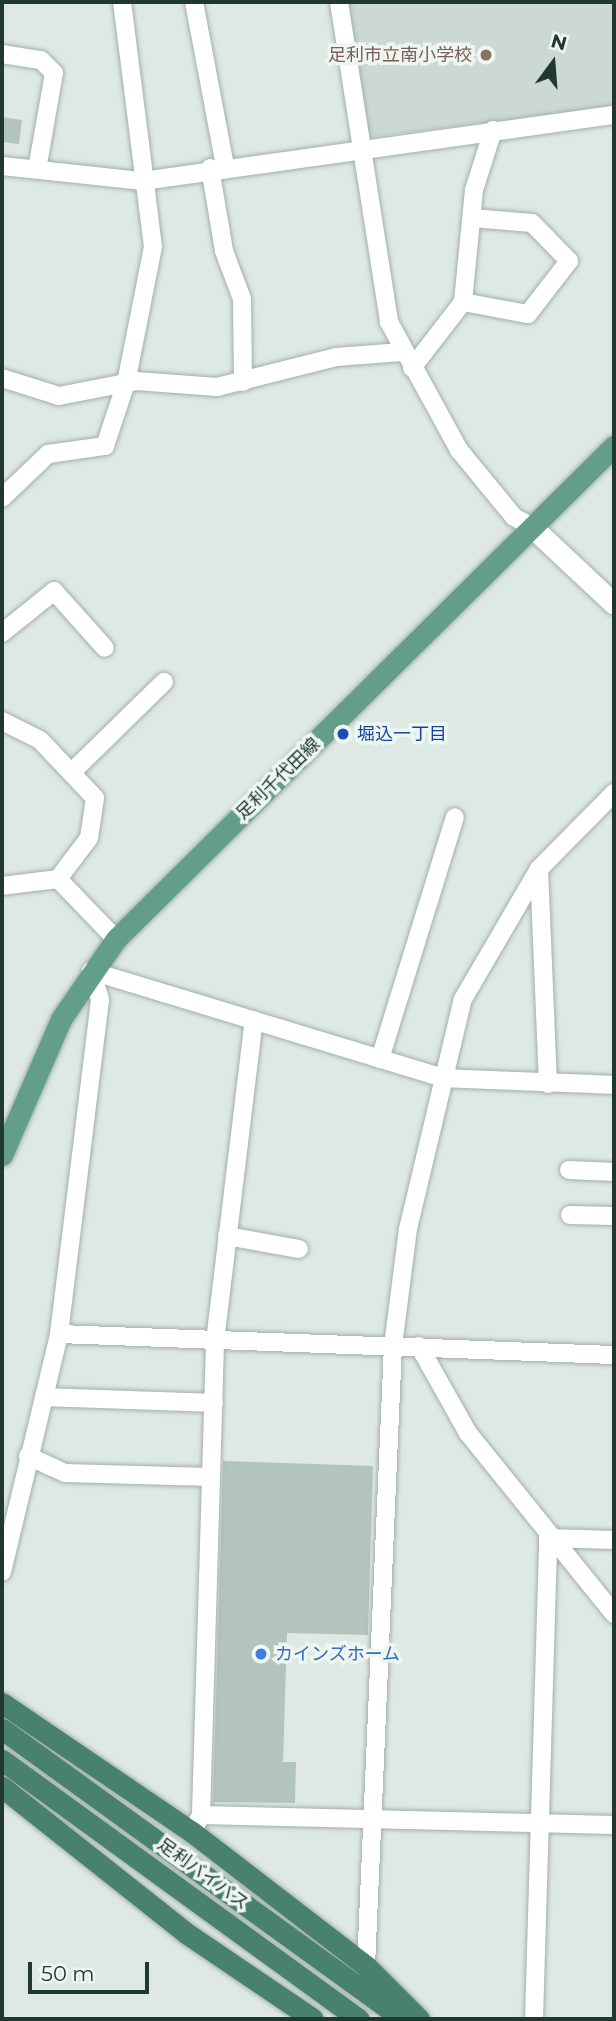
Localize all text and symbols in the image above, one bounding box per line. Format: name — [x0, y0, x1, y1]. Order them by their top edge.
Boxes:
north arrow — [518, 28, 588, 98]
text: N — [548, 29, 569, 56]
place label: 足利市立南小学校 — [328, 44, 472, 66]
marker: 足利市立南小学校 — [478, 47, 494, 63]
place label: 堀込一丁目 — [357, 723, 447, 745]
marker: 堀込一丁目 — [335, 726, 351, 742]
street label: 足利千代田線 — [232, 734, 324, 824]
place label: カインズホーム — [275, 1643, 401, 1665]
marker: カインズホーム — [253, 1646, 269, 1662]
street label: 足利バイパス — [153, 1834, 253, 1914]
scale bar — [32, 1948, 152, 1992]
text: 50 m — [41, 1961, 95, 1986]

